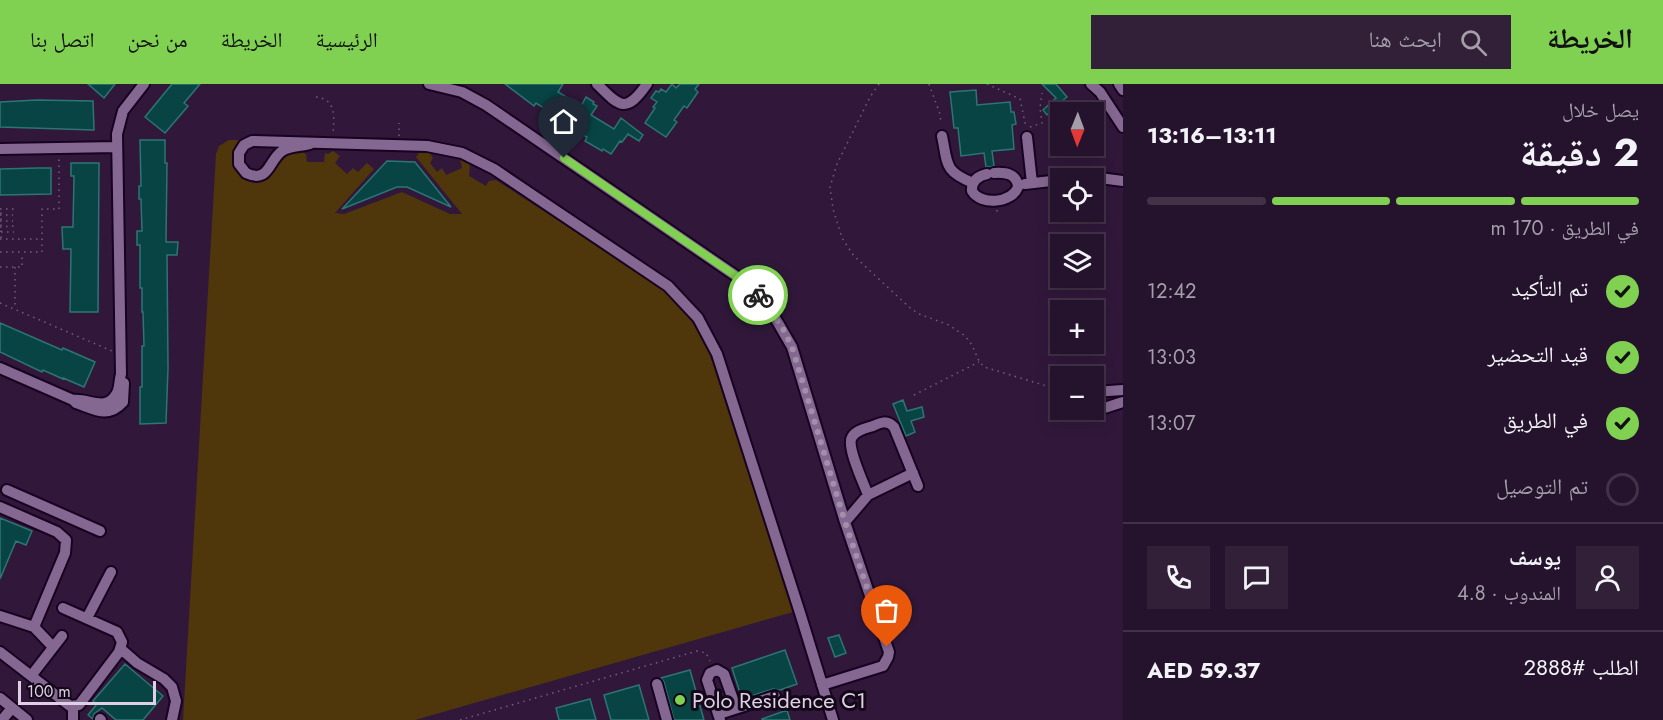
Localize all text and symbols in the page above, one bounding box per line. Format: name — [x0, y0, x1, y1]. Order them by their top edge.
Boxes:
search box — [1091, 15, 1511, 69]
text: الخريطة — [1547, 18, 1633, 59]
text: ابحث هنا — [1368, 23, 1442, 55]
text: اتصل بنا — [30, 25, 94, 55]
text: من نحن — [127, 25, 188, 55]
text: الخريطة — [221, 25, 283, 55]
text: الرئيسية — [316, 25, 378, 55]
icon: search — [1457, 26, 1490, 59]
pin — [538, 96, 589, 158]
text: يصل خلال — [1562, 96, 1639, 125]
north arrow — [1050, 102, 1104, 156]
map controls — [1050, 102, 1104, 420]
icon: home — [547, 105, 580, 138]
text: 13:11–13:16 — [1147, 119, 1276, 151]
text: 2 دقيقة — [1520, 124, 1639, 181]
button: locate — [1050, 168, 1104, 222]
text: في الطريق · 170 m — [1490, 214, 1639, 243]
button: layers — [1050, 234, 1104, 288]
courier — [728, 265, 788, 325]
text: تم التأكيد — [1511, 272, 1588, 304]
icon: check — [1606, 275, 1639, 308]
text: 12:42 — [1147, 277, 1196, 306]
icon: bike — [742, 279, 775, 312]
button: + — [1050, 300, 1104, 354]
text: قيد التحضير — [1487, 338, 1588, 370]
icon: check — [1606, 341, 1639, 374]
text: 13:03 — [1147, 343, 1196, 372]
button: − — [1050, 366, 1104, 420]
text: في الطريق — [1503, 404, 1588, 436]
icon: check — [1606, 407, 1639, 440]
text: 13:07 — [1147, 409, 1195, 438]
text: تم التوصيل — [1496, 470, 1588, 502]
text: يوسف — [1509, 541, 1561, 573]
button: phone — [1147, 546, 1210, 609]
button: chat — [1225, 546, 1288, 609]
button: person — [1576, 546, 1639, 609]
text: المندوب · 4.8 — [1457, 579, 1561, 608]
pin — [861, 585, 912, 647]
icon: bag — [870, 594, 903, 627]
text: الطلب #2888 — [1523, 651, 1639, 683]
text: AED 59.37 — [1147, 654, 1260, 686]
scale bar — [18, 678, 156, 706]
text: 100 m — [27, 680, 71, 703]
place label: Polo Residence C1 — [692, 684, 866, 716]
marker: Polo Residence C1 — [673, 693, 687, 707]

